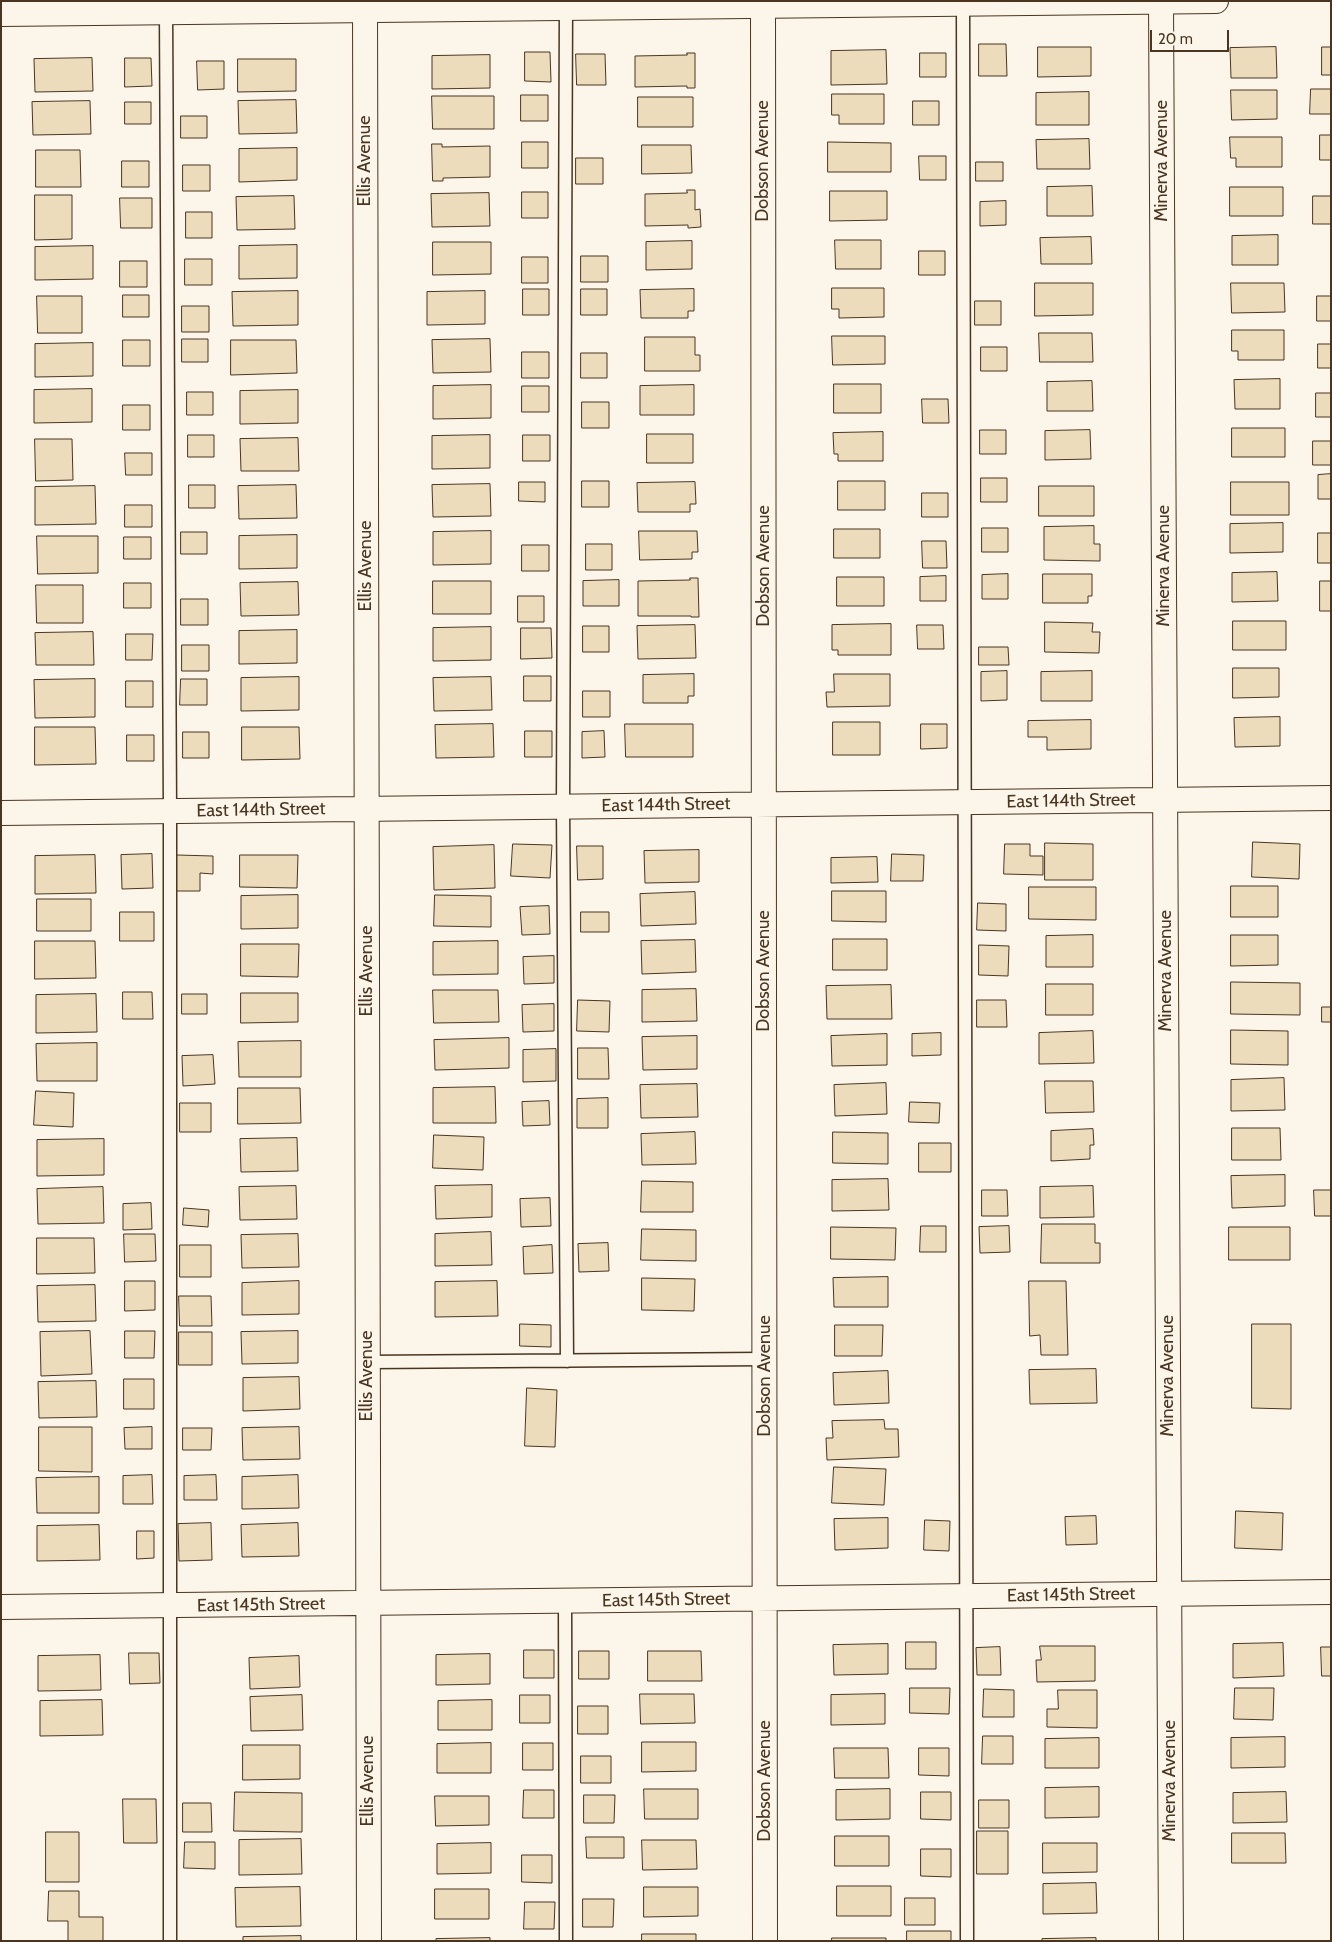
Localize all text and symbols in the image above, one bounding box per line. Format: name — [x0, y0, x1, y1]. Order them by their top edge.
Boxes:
scale bar — [1152, 20, 1231, 52]
text: 20 m — [1158, 30, 1193, 48]
street label: Dobson Avenue — [752, 100, 774, 222]
street label: Minerva Avenue — [1151, 100, 1173, 222]
street label: Ellis Avenue — [354, 116, 376, 206]
street label: Dobson Avenue — [753, 505, 775, 627]
street label: Minerva Avenue — [1153, 505, 1175, 627]
street label: Ellis Avenue — [355, 521, 377, 611]
street label: East 144th Street — [1006, 789, 1136, 813]
street label: East 144th Street — [601, 793, 731, 817]
street label: East 144th Street — [196, 798, 326, 822]
street label: Dobson Avenue — [753, 910, 775, 1032]
street label: Minerva Avenue — [1155, 910, 1177, 1032]
street label: Ellis Avenue — [356, 926, 378, 1016]
street label: Dobson Avenue — [754, 1315, 776, 1437]
street label: Minerva Avenue — [1157, 1315, 1179, 1437]
street label: Ellis Avenue — [356, 1331, 378, 1421]
street label: East 145th Street — [1007, 1583, 1135, 1607]
street label: East 145th Street — [602, 1588, 730, 1612]
street label: East 145th Street — [197, 1593, 325, 1617]
street label: Dobson Avenue — [754, 1720, 776, 1842]
street label: Minerva Avenue — [1159, 1720, 1181, 1842]
street label: Ellis Avenue — [357, 1736, 379, 1826]

